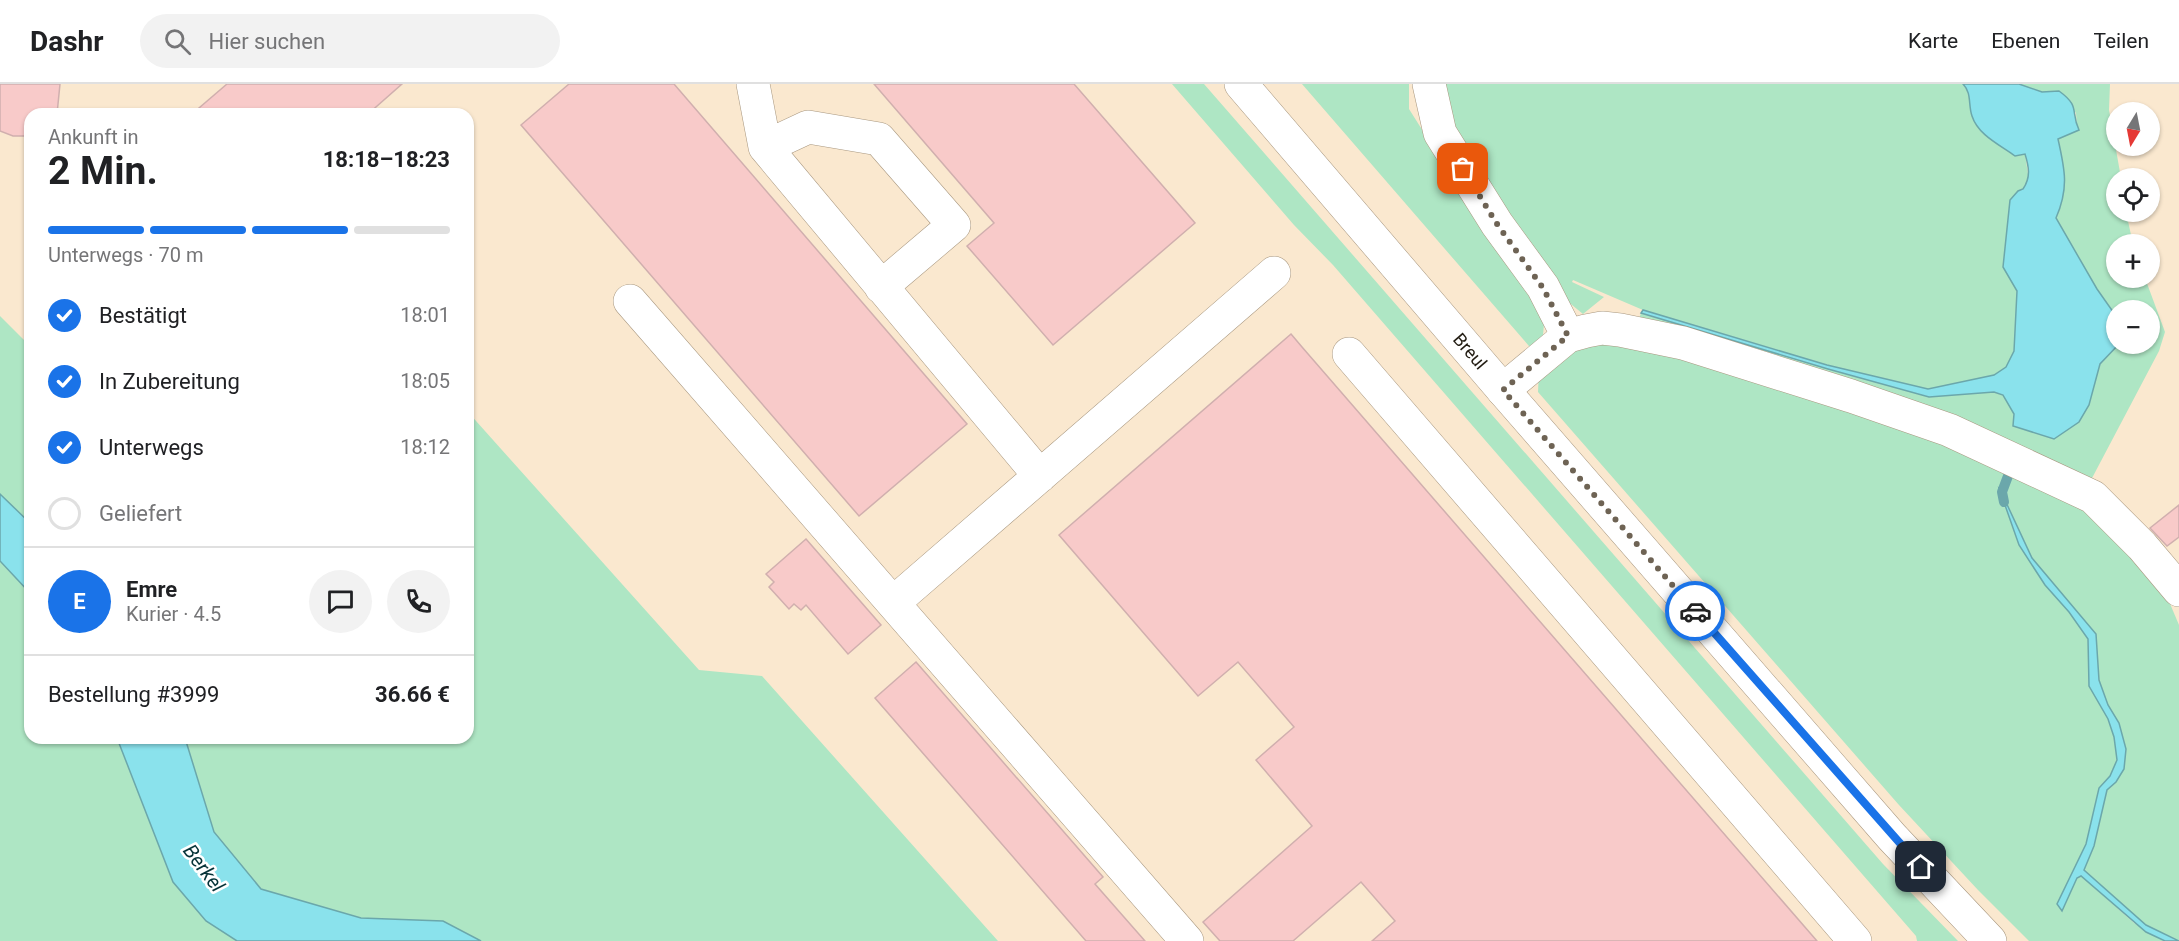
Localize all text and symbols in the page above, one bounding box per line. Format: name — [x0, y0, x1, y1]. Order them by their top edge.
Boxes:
search box — [140, 14, 560, 68]
text: Dashr — [30, 25, 104, 58]
icon: search — [161, 25, 194, 58]
text: Hier suchen — [209, 29, 325, 54]
text: Karte — [1908, 29, 1958, 53]
text: Ebenen — [1991, 29, 2060, 53]
text: Teilen — [2093, 29, 2149, 53]
north arrow — [2106, 102, 2160, 156]
map controls — [2106, 102, 2160, 354]
text: Ankunft in — [48, 125, 139, 149]
pin — [1437, 143, 1488, 194]
text: 18:18–18:23 — [323, 147, 450, 172]
text: 2 Min. — [48, 148, 158, 194]
icon: bag — [1446, 152, 1479, 185]
button: locate — [2106, 168, 2160, 222]
button: + — [2106, 234, 2160, 288]
text: Unterwegs · 70 m — [48, 243, 203, 267]
icon: check — [48, 299, 81, 332]
button: − — [2106, 300, 2160, 354]
text: Bestätigt — [99, 303, 187, 328]
text: 18:01 — [400, 303, 450, 327]
street label: Breul — [1449, 329, 1492, 373]
icon: check — [48, 365, 81, 398]
text: In Zubereitung — [99, 369, 240, 394]
text: 18:05 — [400, 369, 450, 393]
icon: check — [48, 431, 81, 464]
text: Unterwegs — [99, 435, 204, 460]
text: 18:12 — [400, 435, 450, 459]
text: Geliefert — [99, 501, 182, 526]
button: chat — [309, 570, 372, 633]
button: phone — [387, 570, 450, 633]
text: Emre — [126, 577, 177, 602]
courier — [1665, 581, 1725, 641]
text: E — [73, 589, 86, 614]
icon: car — [1679, 595, 1712, 628]
text: Kurier · 4.5 — [126, 602, 221, 626]
text: Bestellung #3999 — [48, 682, 219, 707]
text: 36.66 € — [375, 682, 450, 707]
water label: Berkel — [178, 839, 230, 897]
pin — [1895, 841, 1946, 892]
icon: home — [1904, 850, 1937, 883]

